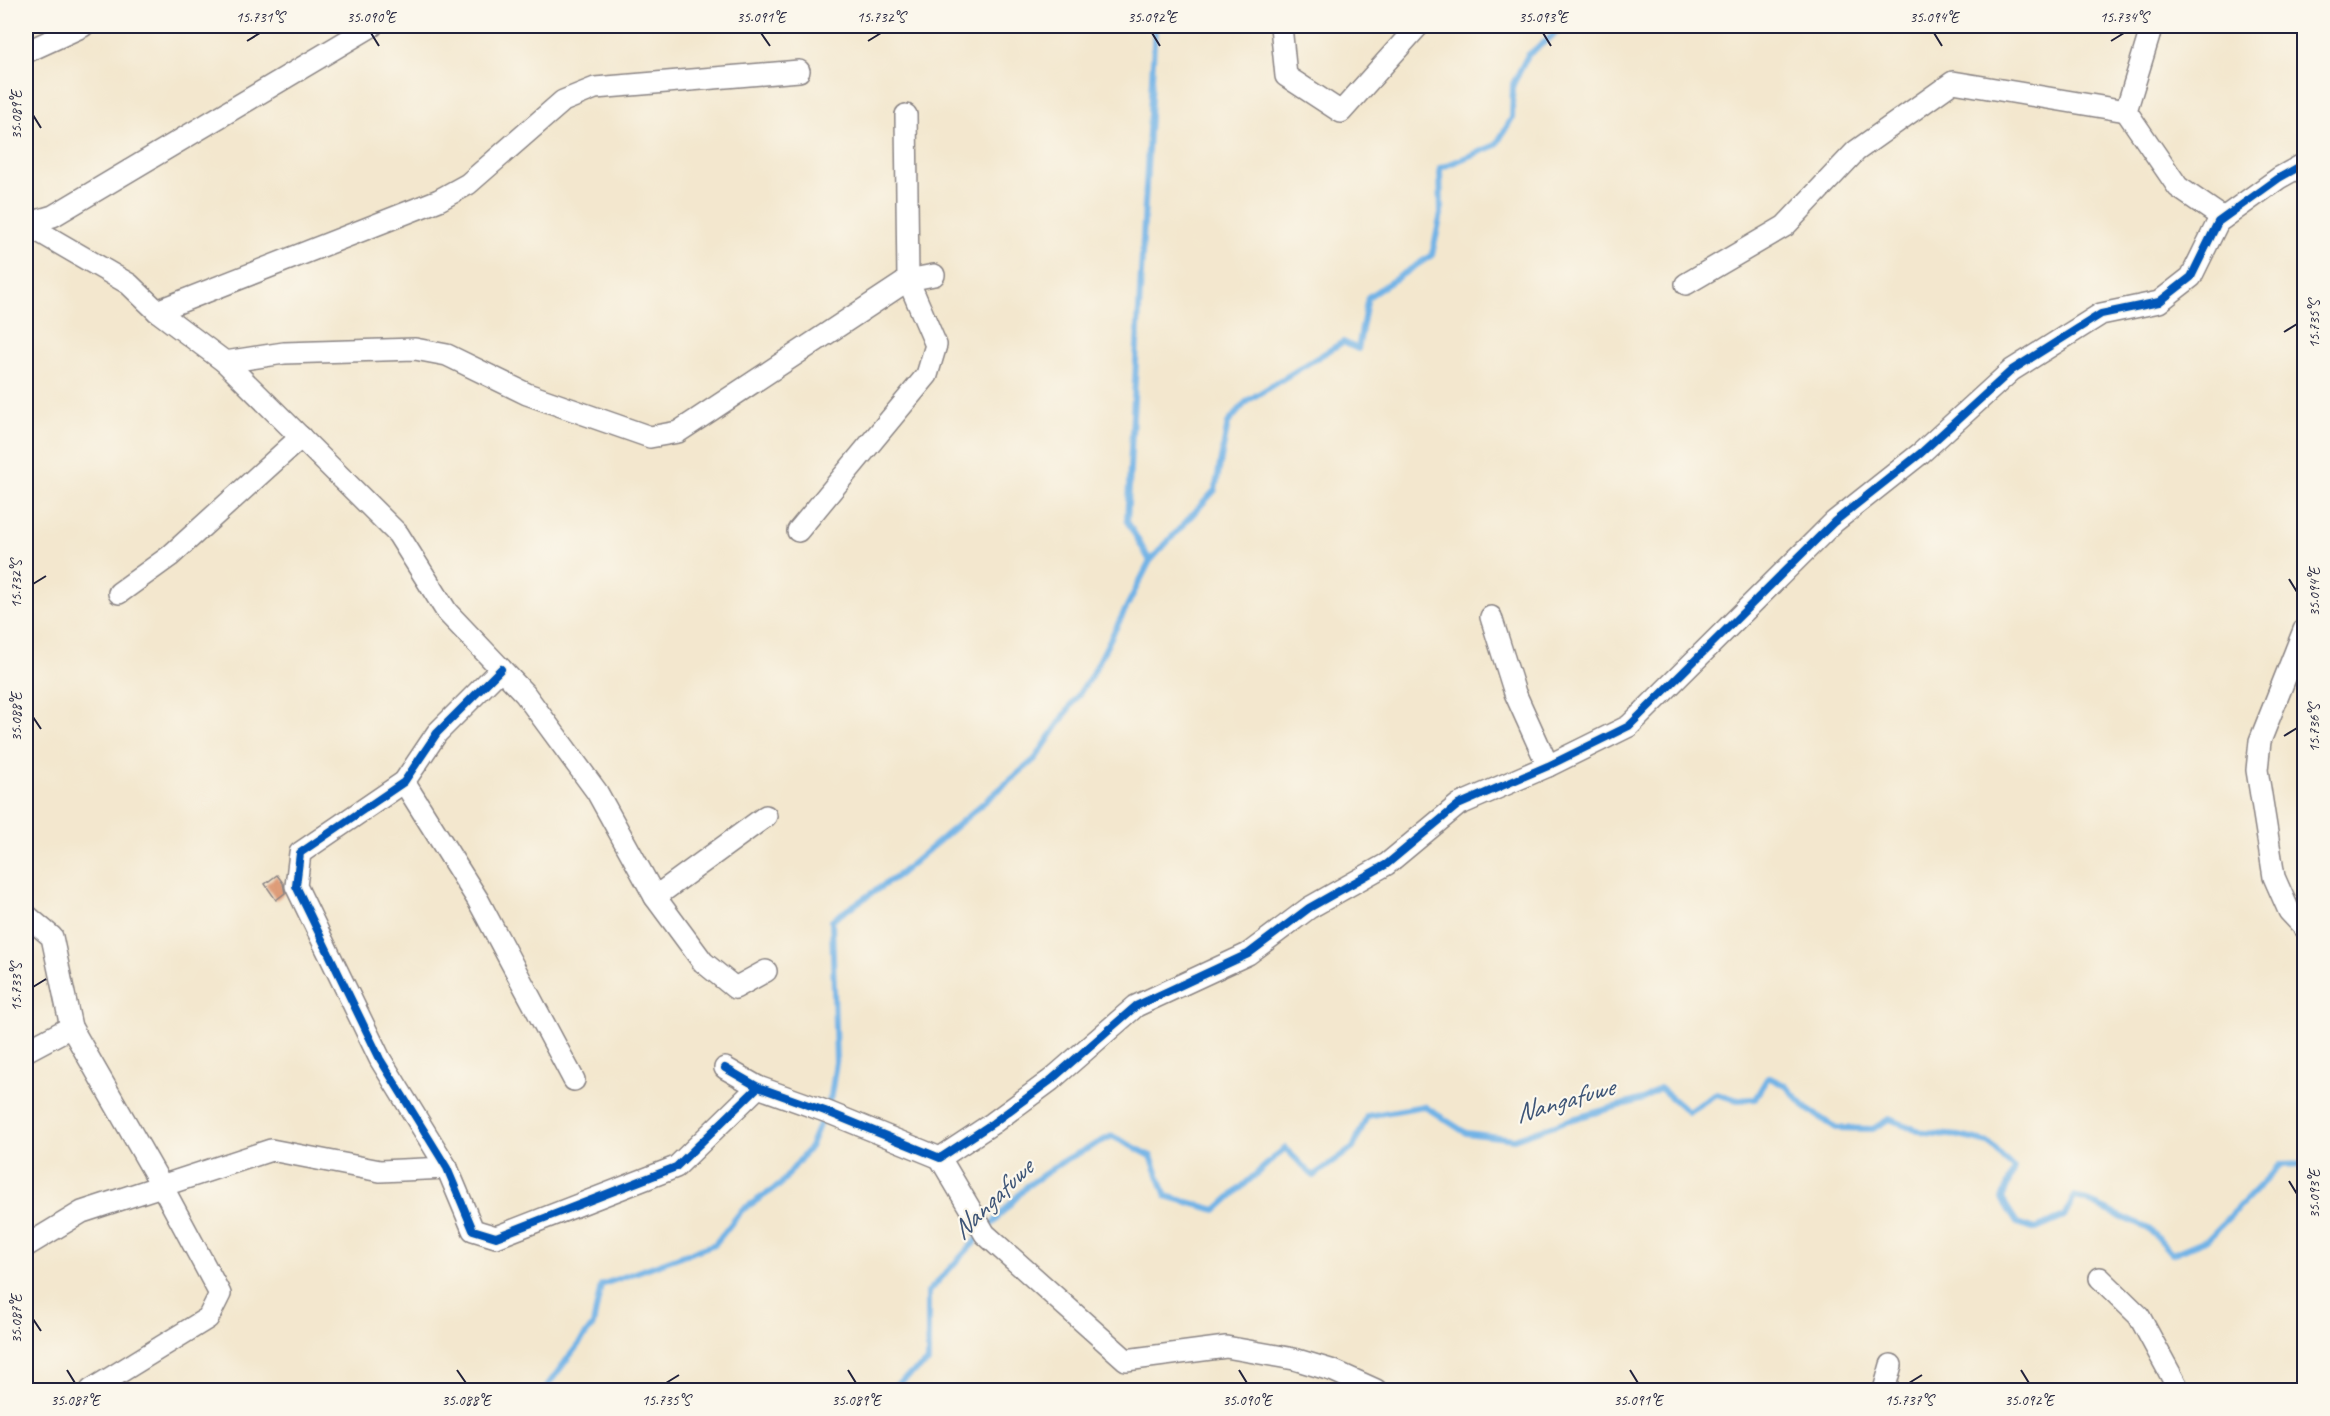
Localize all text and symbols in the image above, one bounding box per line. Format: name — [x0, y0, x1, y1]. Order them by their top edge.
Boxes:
text: 15.731°S — [236, 8, 287, 27]
text: 35.090°E — [347, 8, 398, 27]
text: 35.091°E — [737, 8, 788, 27]
text: 15.732°S — [857, 8, 908, 27]
text: 35.092°E — [1128, 8, 1179, 27]
text: 35.093°E — [1519, 8, 1570, 27]
text: 35.094°E — [1910, 8, 1961, 27]
text: 15.734°S — [2100, 8, 2151, 27]
text: 35.089°E — [7, 88, 26, 139]
text: 15.735°S — [2305, 297, 2324, 348]
text: 15.732°S — [7, 557, 26, 608]
text: 35.094°E — [2305, 565, 2324, 616]
text: 35.088°E — [7, 690, 26, 741]
text: 15.736°S — [2305, 701, 2324, 752]
text: 15.733°S — [7, 960, 26, 1011]
water label: Nangafuwe — [1511, 1069, 1621, 1130]
water label: Nangafuwe — [944, 1149, 1043, 1246]
text: 35.093°E — [2305, 1167, 2324, 1218]
text: 35.087°E — [7, 1292, 26, 1343]
text: 35.087°E — [51, 1391, 102, 1410]
text: 35.088°E — [442, 1391, 493, 1410]
text: 15.735°S — [642, 1391, 693, 1410]
text: 35.089°E — [832, 1391, 883, 1410]
text: 35.090°E — [1223, 1391, 1274, 1410]
text: 35.091°E — [1614, 1391, 1665, 1410]
text: 15.737°S — [1885, 1391, 1936, 1410]
text: 35.092°E — [2005, 1391, 2056, 1410]

